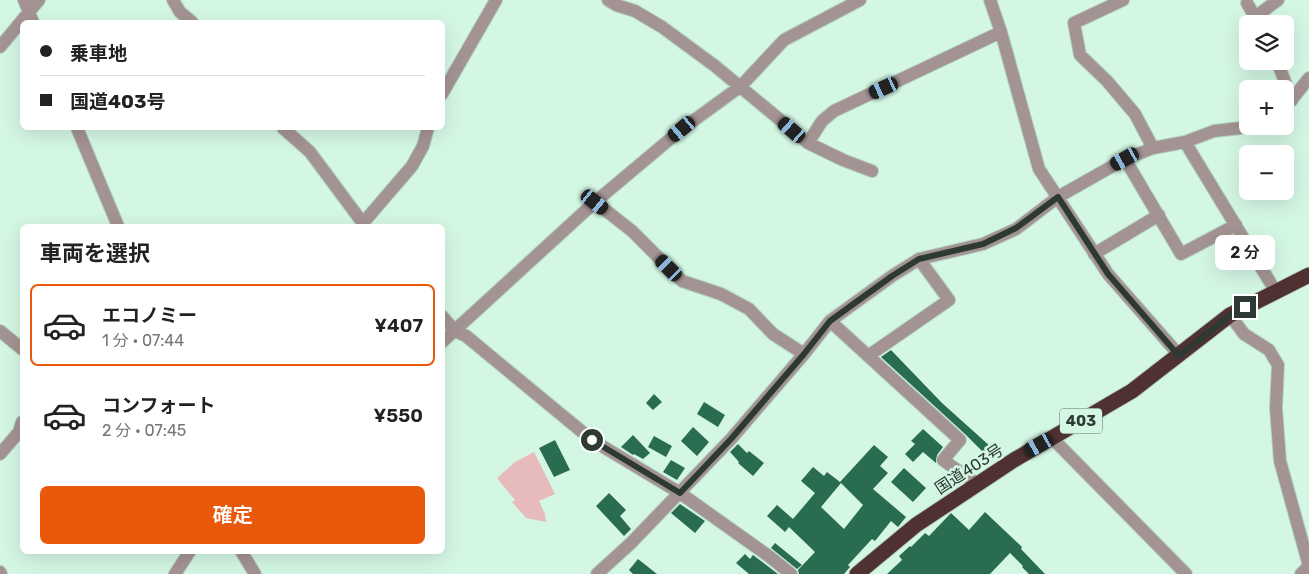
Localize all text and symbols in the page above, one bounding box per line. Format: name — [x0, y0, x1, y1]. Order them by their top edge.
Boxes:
map controls — [1239, 15, 1294, 200]
button: layers — [1239, 15, 1294, 70]
text: 乗車地 — [70, 42, 127, 65]
car — [867, 75, 900, 101]
button: + — [1239, 80, 1294, 135]
text: 国道403号 — [70, 90, 165, 113]
car — [665, 114, 698, 144]
car — [775, 114, 808, 146]
car — [1108, 145, 1141, 173]
button: − — [1239, 145, 1294, 200]
car — [578, 187, 611, 217]
callout: 2 分 — [1215, 234, 1275, 270]
text: 車両を選択 — [40, 240, 150, 267]
text: 2 分 — [1230, 243, 1260, 262]
car — [653, 252, 684, 284]
route end — [1234, 296, 1256, 318]
icon: car — [42, 303, 87, 348]
text: エコノミー — [102, 304, 197, 327]
text: ¥407 — [374, 314, 423, 337]
text: 1 分 · 07:44 — [102, 331, 184, 350]
icon: car — [42, 393, 87, 438]
text: コンフォート — [102, 394, 215, 417]
text: ¥550 — [374, 404, 423, 427]
road number: 403 — [1060, 408, 1102, 434]
text: 2 分 · 07:45 — [102, 421, 186, 440]
route start — [581, 429, 603, 451]
car — [1022, 431, 1055, 459]
street label: 国道403号 — [931, 440, 1007, 498]
button: 確定 — [40, 486, 425, 544]

